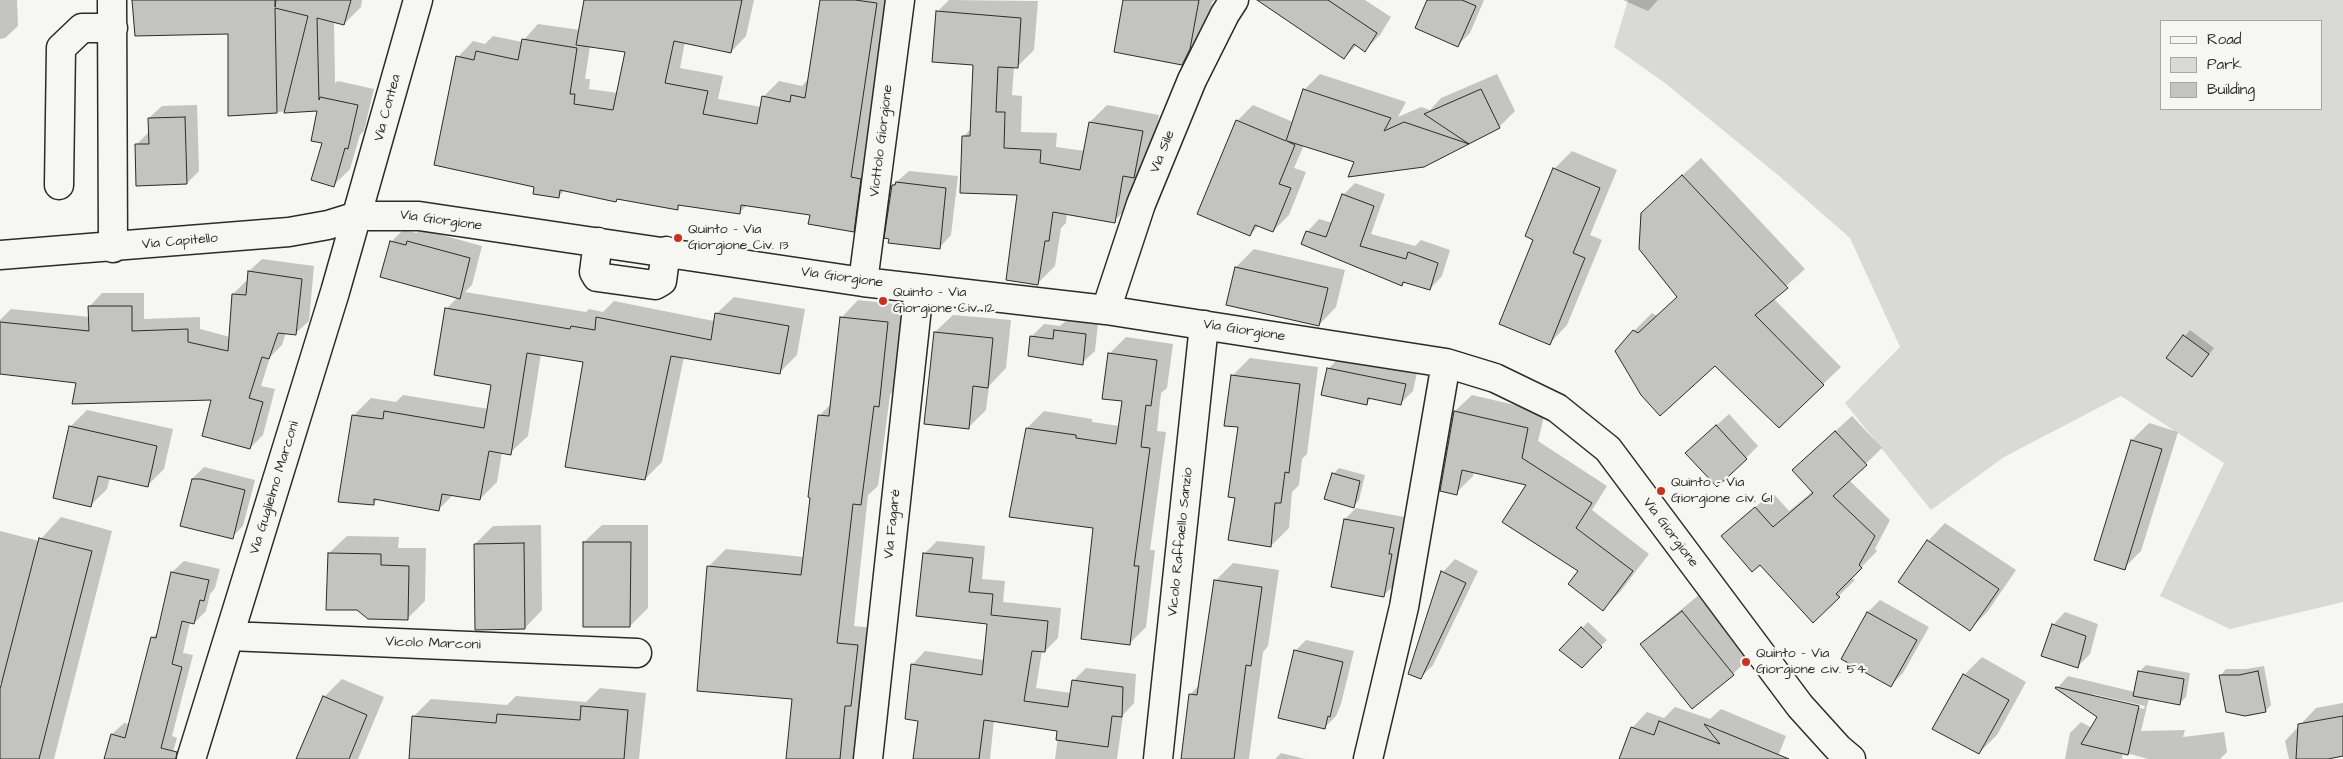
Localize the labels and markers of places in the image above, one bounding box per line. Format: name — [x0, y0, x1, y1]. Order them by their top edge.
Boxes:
place label: Quinto - Via Giorgione Civ. 13 — [688, 222, 789, 254]
marker: Quinto - Via Giorgione Civ. 13 — [672, 232, 684, 244]
place label: Quinto - Via Giorgione Civ. 12 — [893, 285, 994, 318]
marker: Quinto - Via Giorgione Civ. 12 — [877, 295, 889, 307]
place label: Quinto - Via Giorgione civ. 61 — [1671, 475, 1772, 508]
marker: Quinto - Via Giorgione civ. 61 — [1655, 485, 1667, 497]
place label: Quinto - Via Giorgione civ. 54 — [1756, 646, 1866, 679]
marker: Quinto - Via Giorgione civ. 54 — [1740, 656, 1752, 668]

